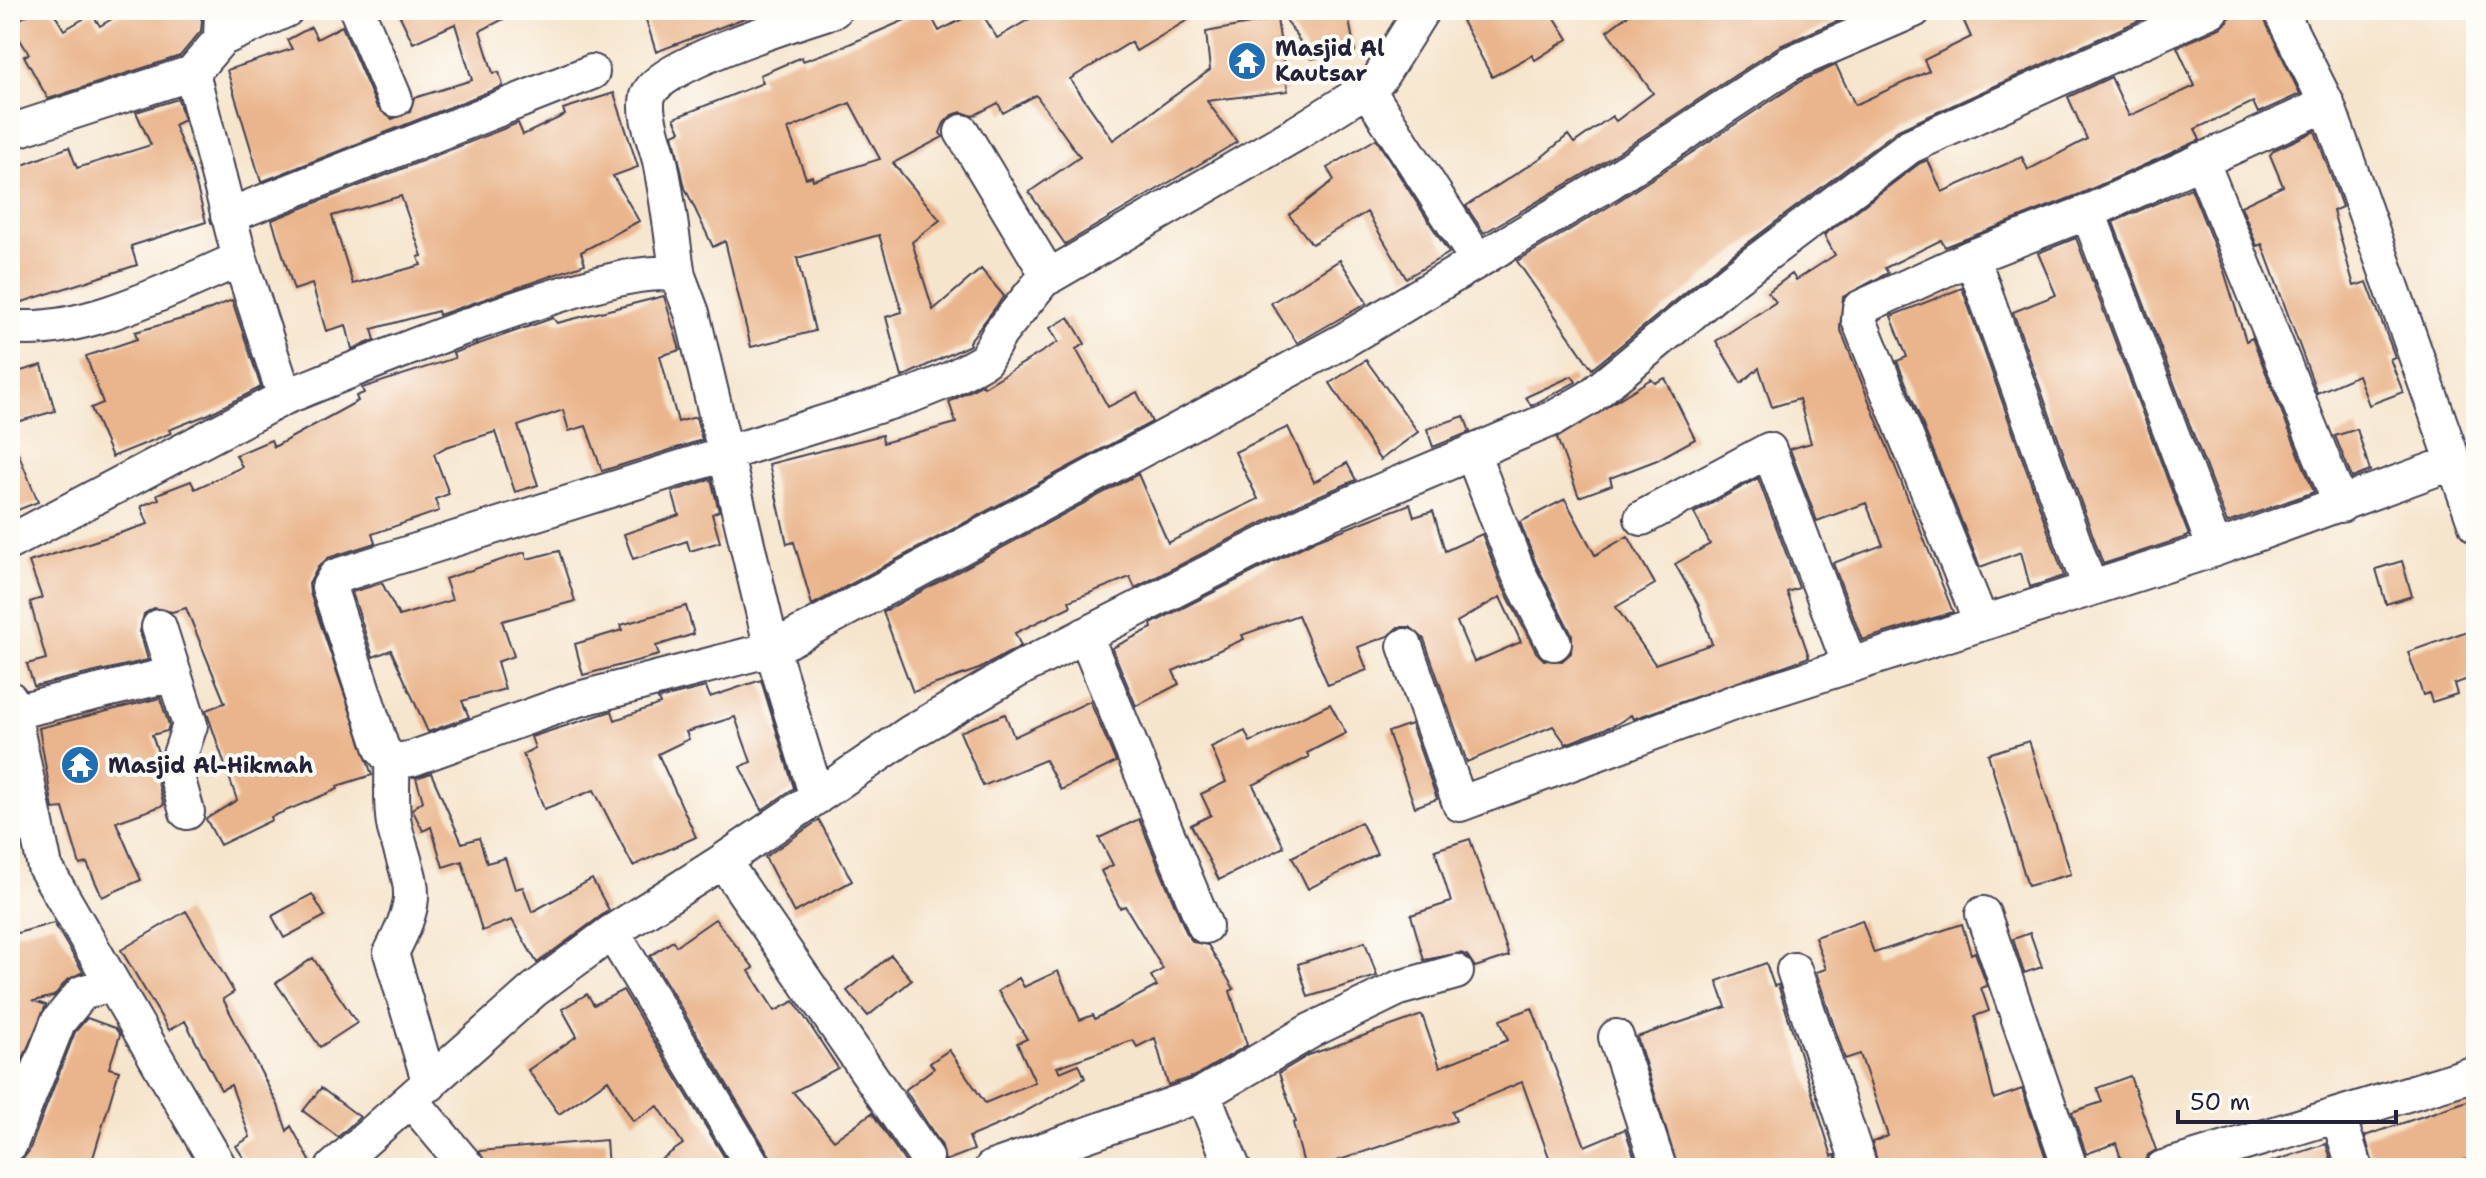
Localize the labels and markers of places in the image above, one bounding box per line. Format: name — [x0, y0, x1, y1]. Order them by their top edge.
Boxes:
place label: Masjid Al Kautsar — [1275, 34, 1385, 88]
temple icon: Masjid Al Kautsar — [1226, 40, 1268, 82]
temple icon: Masjid Al-Hikmah — [59, 744, 101, 786]
place label: Masjid Al-Hikmah — [108, 751, 313, 780]

